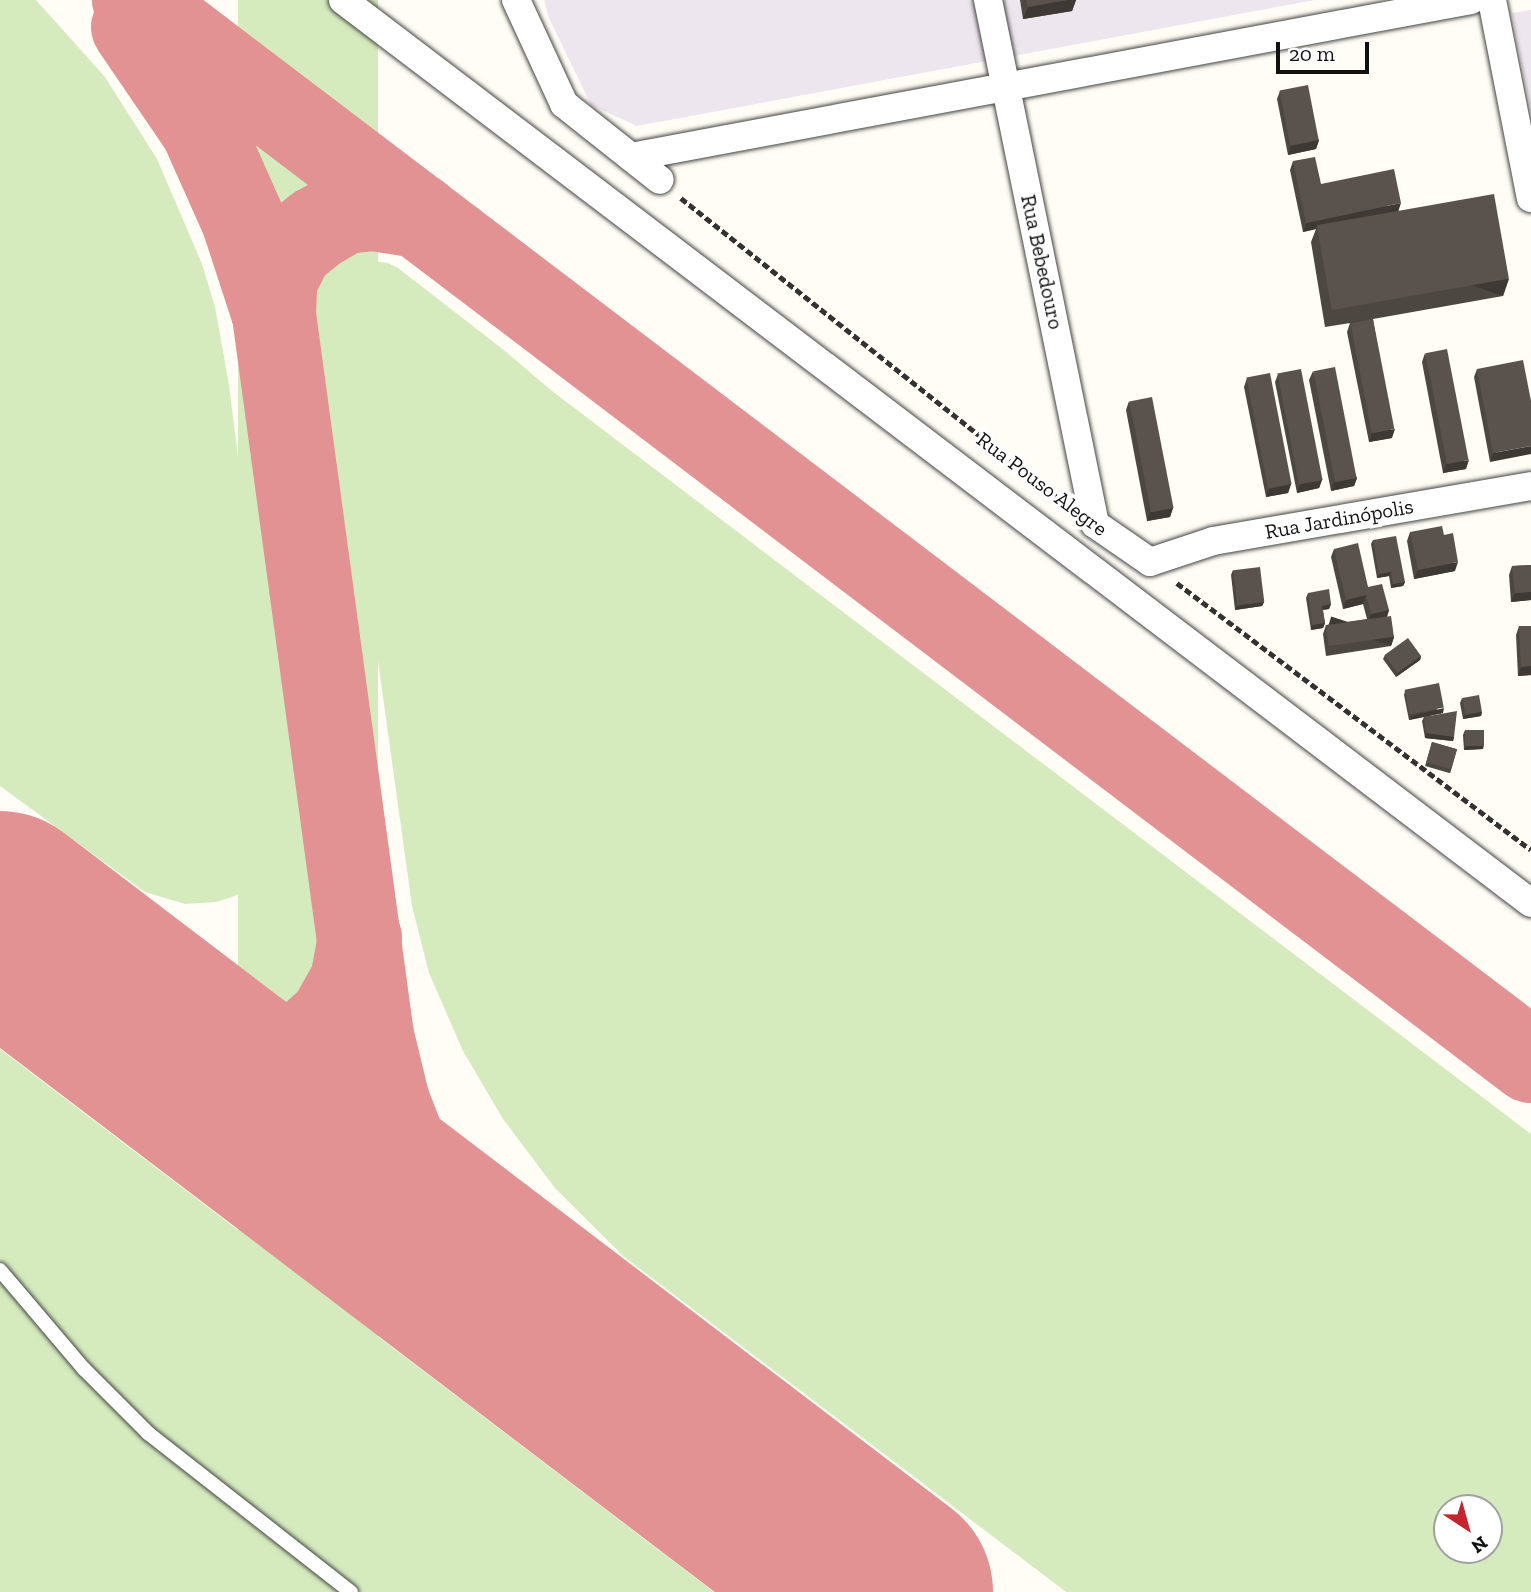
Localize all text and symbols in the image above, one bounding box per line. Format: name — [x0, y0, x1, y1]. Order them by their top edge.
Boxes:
scale bar — [1279, 28, 1372, 72]
text: 20 m — [1289, 41, 1335, 66]
street label: Rua Bebedouro — [1015, 192, 1069, 332]
street label: Rua Pouso Alegre — [971, 426, 1113, 542]
street label: Rua Jardinópolis — [1263, 493, 1415, 545]
north arrow — [1433, 1494, 1503, 1564]
text: N — [1467, 1531, 1492, 1558]

